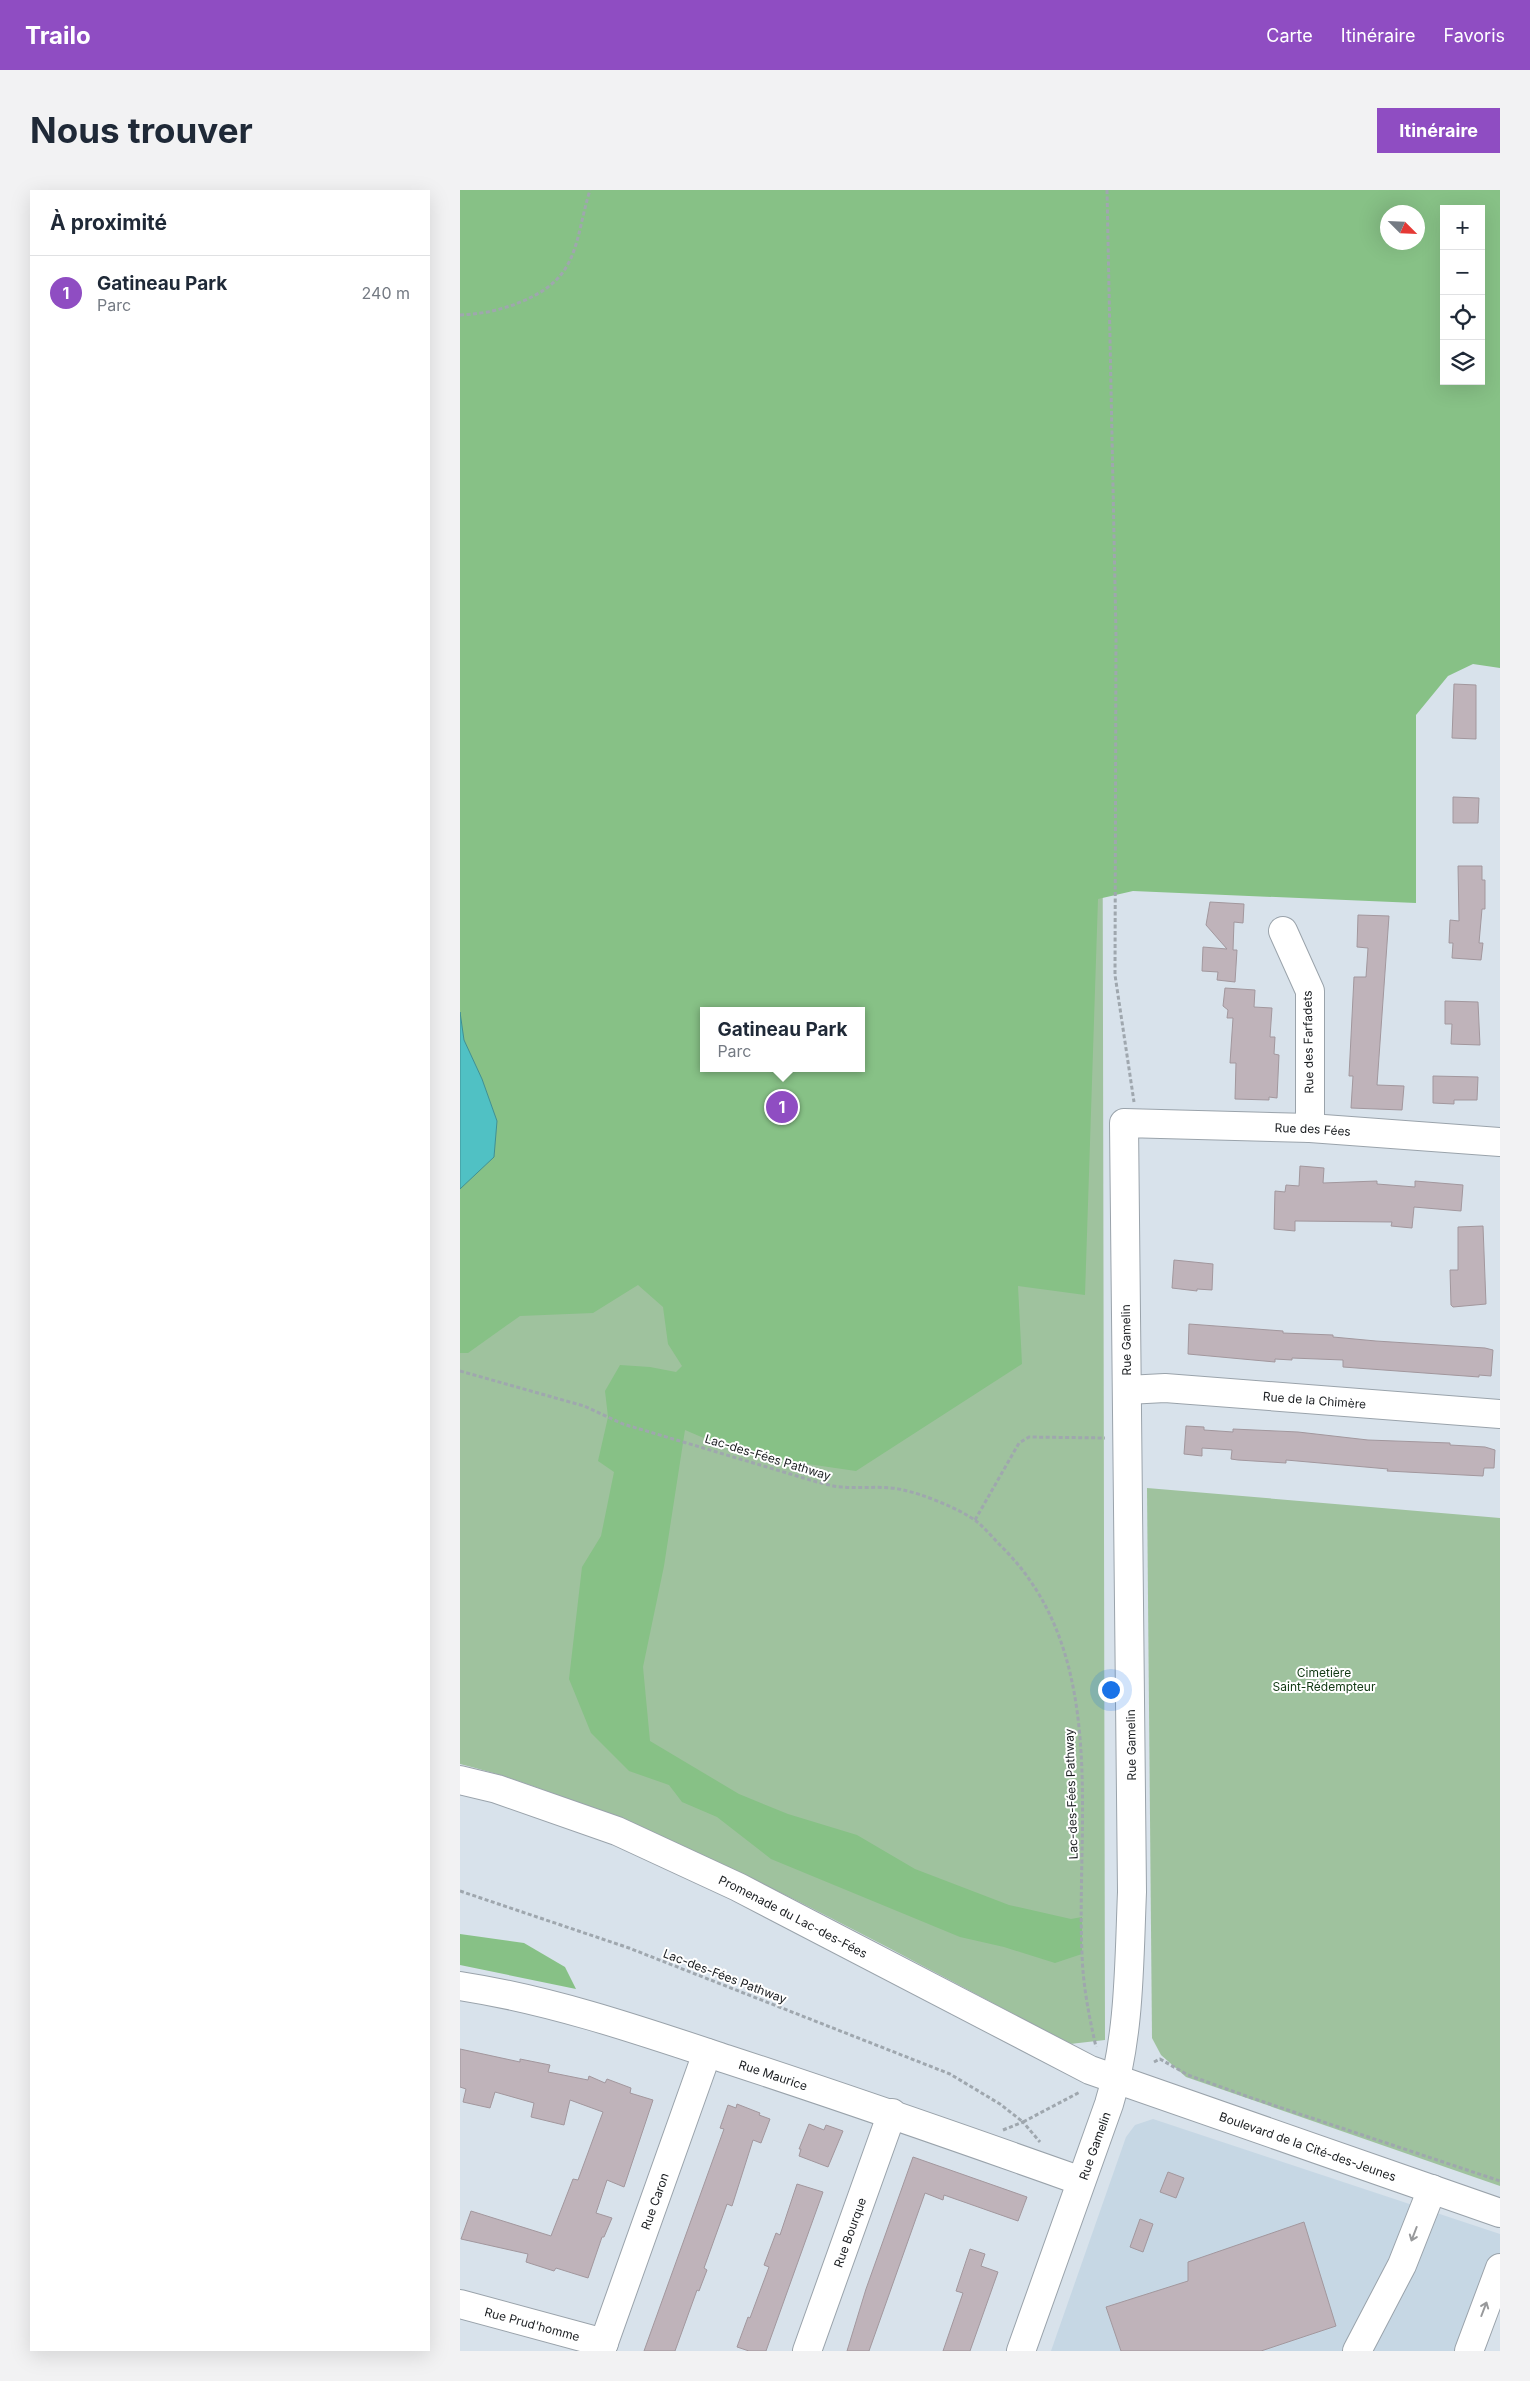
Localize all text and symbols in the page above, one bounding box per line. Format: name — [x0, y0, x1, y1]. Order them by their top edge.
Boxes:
text: Trailo — [25, 21, 91, 50]
text: Carte — [1266, 25, 1313, 46]
text: Itinéraire — [1341, 25, 1415, 46]
text: Favoris — [1443, 25, 1505, 46]
button: Itinéraire — [1377, 108, 1500, 153]
text: Nous trouver — [30, 109, 253, 151]
north arrow — [1380, 205, 1425, 250]
map controls — [1440, 205, 1485, 385]
button: + — [1440, 205, 1485, 250]
text: À proximité — [50, 210, 167, 235]
button: − — [1440, 250, 1485, 295]
text: Gatineau Park — [97, 272, 227, 295]
text: 1 — [63, 283, 69, 303]
text: 240 m — [362, 283, 410, 303]
text: Parc — [97, 295, 131, 315]
button: locate — [1440, 295, 1485, 340]
button: layers — [1440, 340, 1485, 385]
street label: Rue des Farfadets — [1300, 990, 1316, 1094]
popup — [700, 1007, 865, 1072]
text: Gatineau Park — [717, 1018, 848, 1041]
text: Parc — [717, 1041, 751, 1061]
pin: 1 — [766, 1088, 798, 1126]
street label: Rue des Fées — [1274, 1120, 1351, 1138]
street label: Rue Gamelin — [1118, 1304, 1134, 1376]
street label: Rue de la Chimère — [1262, 1388, 1367, 1411]
street label: Lac-des-Fées Pathway — [703, 1431, 833, 1483]
park label: Cimetière Saint-Rédempteur — [1273, 1665, 1376, 1694]
your location — [1098, 1677, 1124, 1703]
street label: Rue Gamelin — [1123, 1709, 1139, 1781]
street label: Lac-des-Fées Pathway — [1061, 1728, 1081, 1860]
street label: Promenade du Lac-des-Fées — [717, 1872, 870, 1961]
street label: Lac-des-Fées Pathway — [661, 1946, 789, 2007]
street label: Rue Maurice — [737, 2056, 810, 2093]
street label: Boulevard de la Cité-des-Jeunes — [1217, 2108, 1398, 2184]
street label: Rue Gamelin — [1075, 2110, 1113, 2182]
street label: Rue Caron — [637, 2171, 671, 2232]
street label: Rue Bourque — [830, 2195, 869, 2269]
one-way arrow — [1409, 2226, 1418, 2241]
one-way arrow — [1481, 2302, 1490, 2317]
street label: Rue Prud'homme — [483, 2304, 582, 2344]

